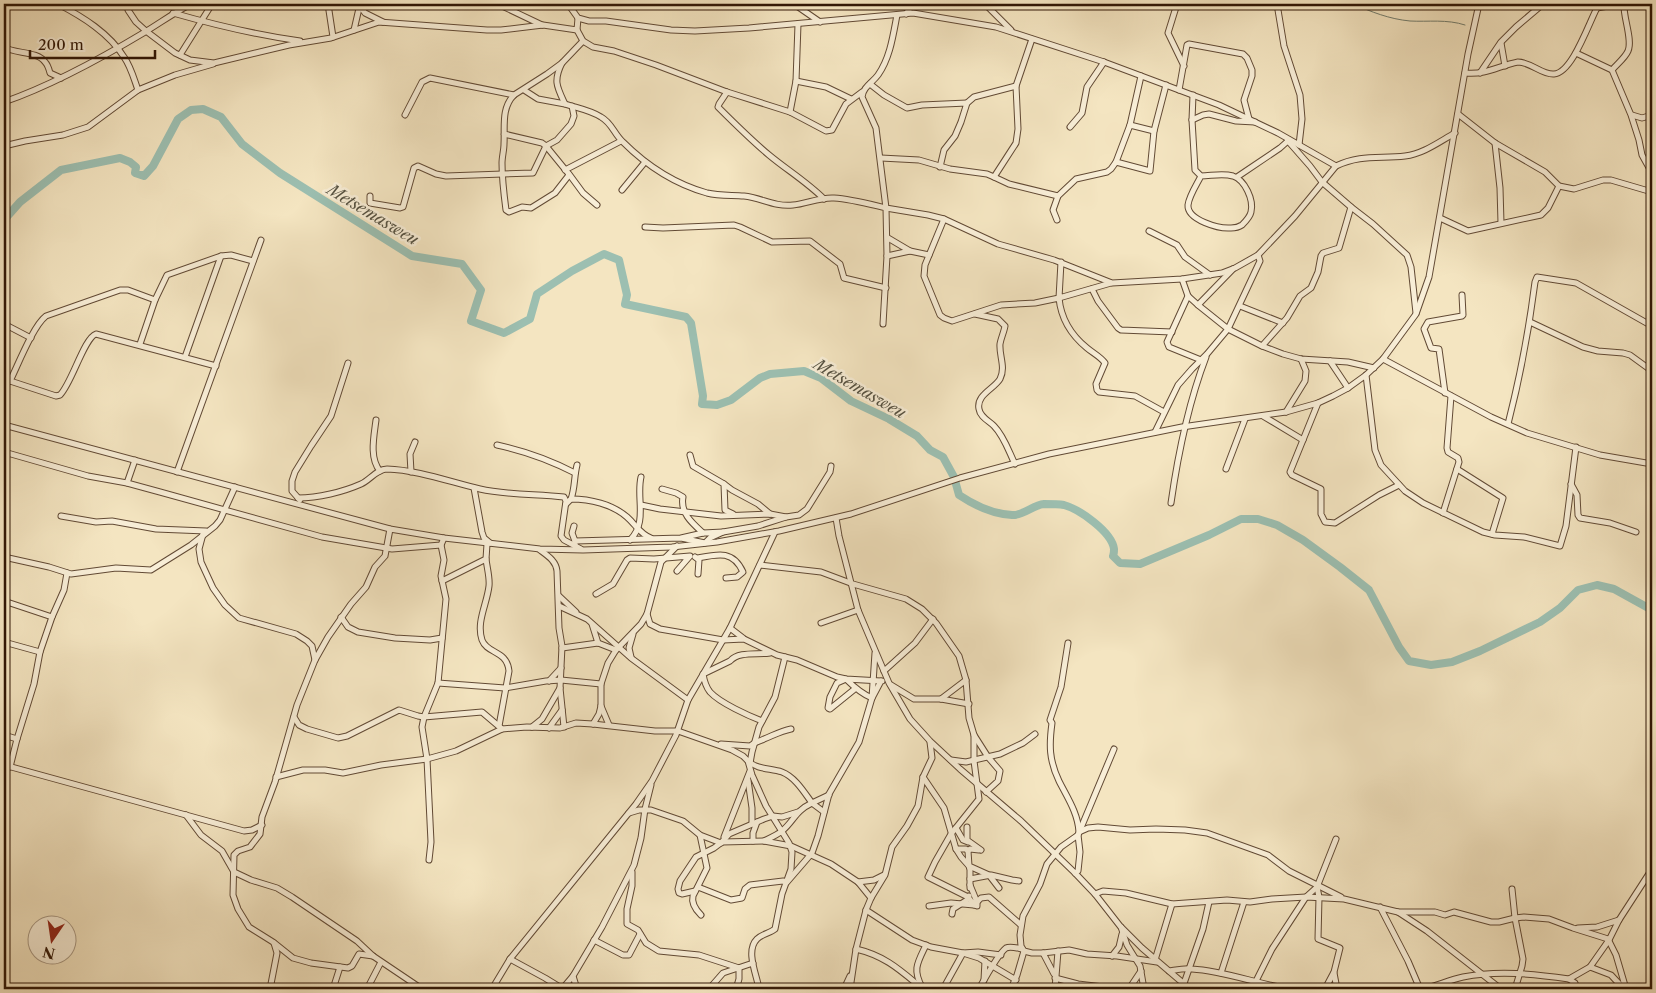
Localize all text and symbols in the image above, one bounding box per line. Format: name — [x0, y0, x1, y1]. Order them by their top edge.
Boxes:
scale bar — [30, 28, 155, 60]
text: 200 m — [38, 35, 84, 54]
water label: Metsemasweu — [322, 178, 423, 249]
water label: Metsemasweu — [809, 353, 910, 423]
north arrow — [28, 916, 78, 966]
text: N — [41, 943, 57, 963]

